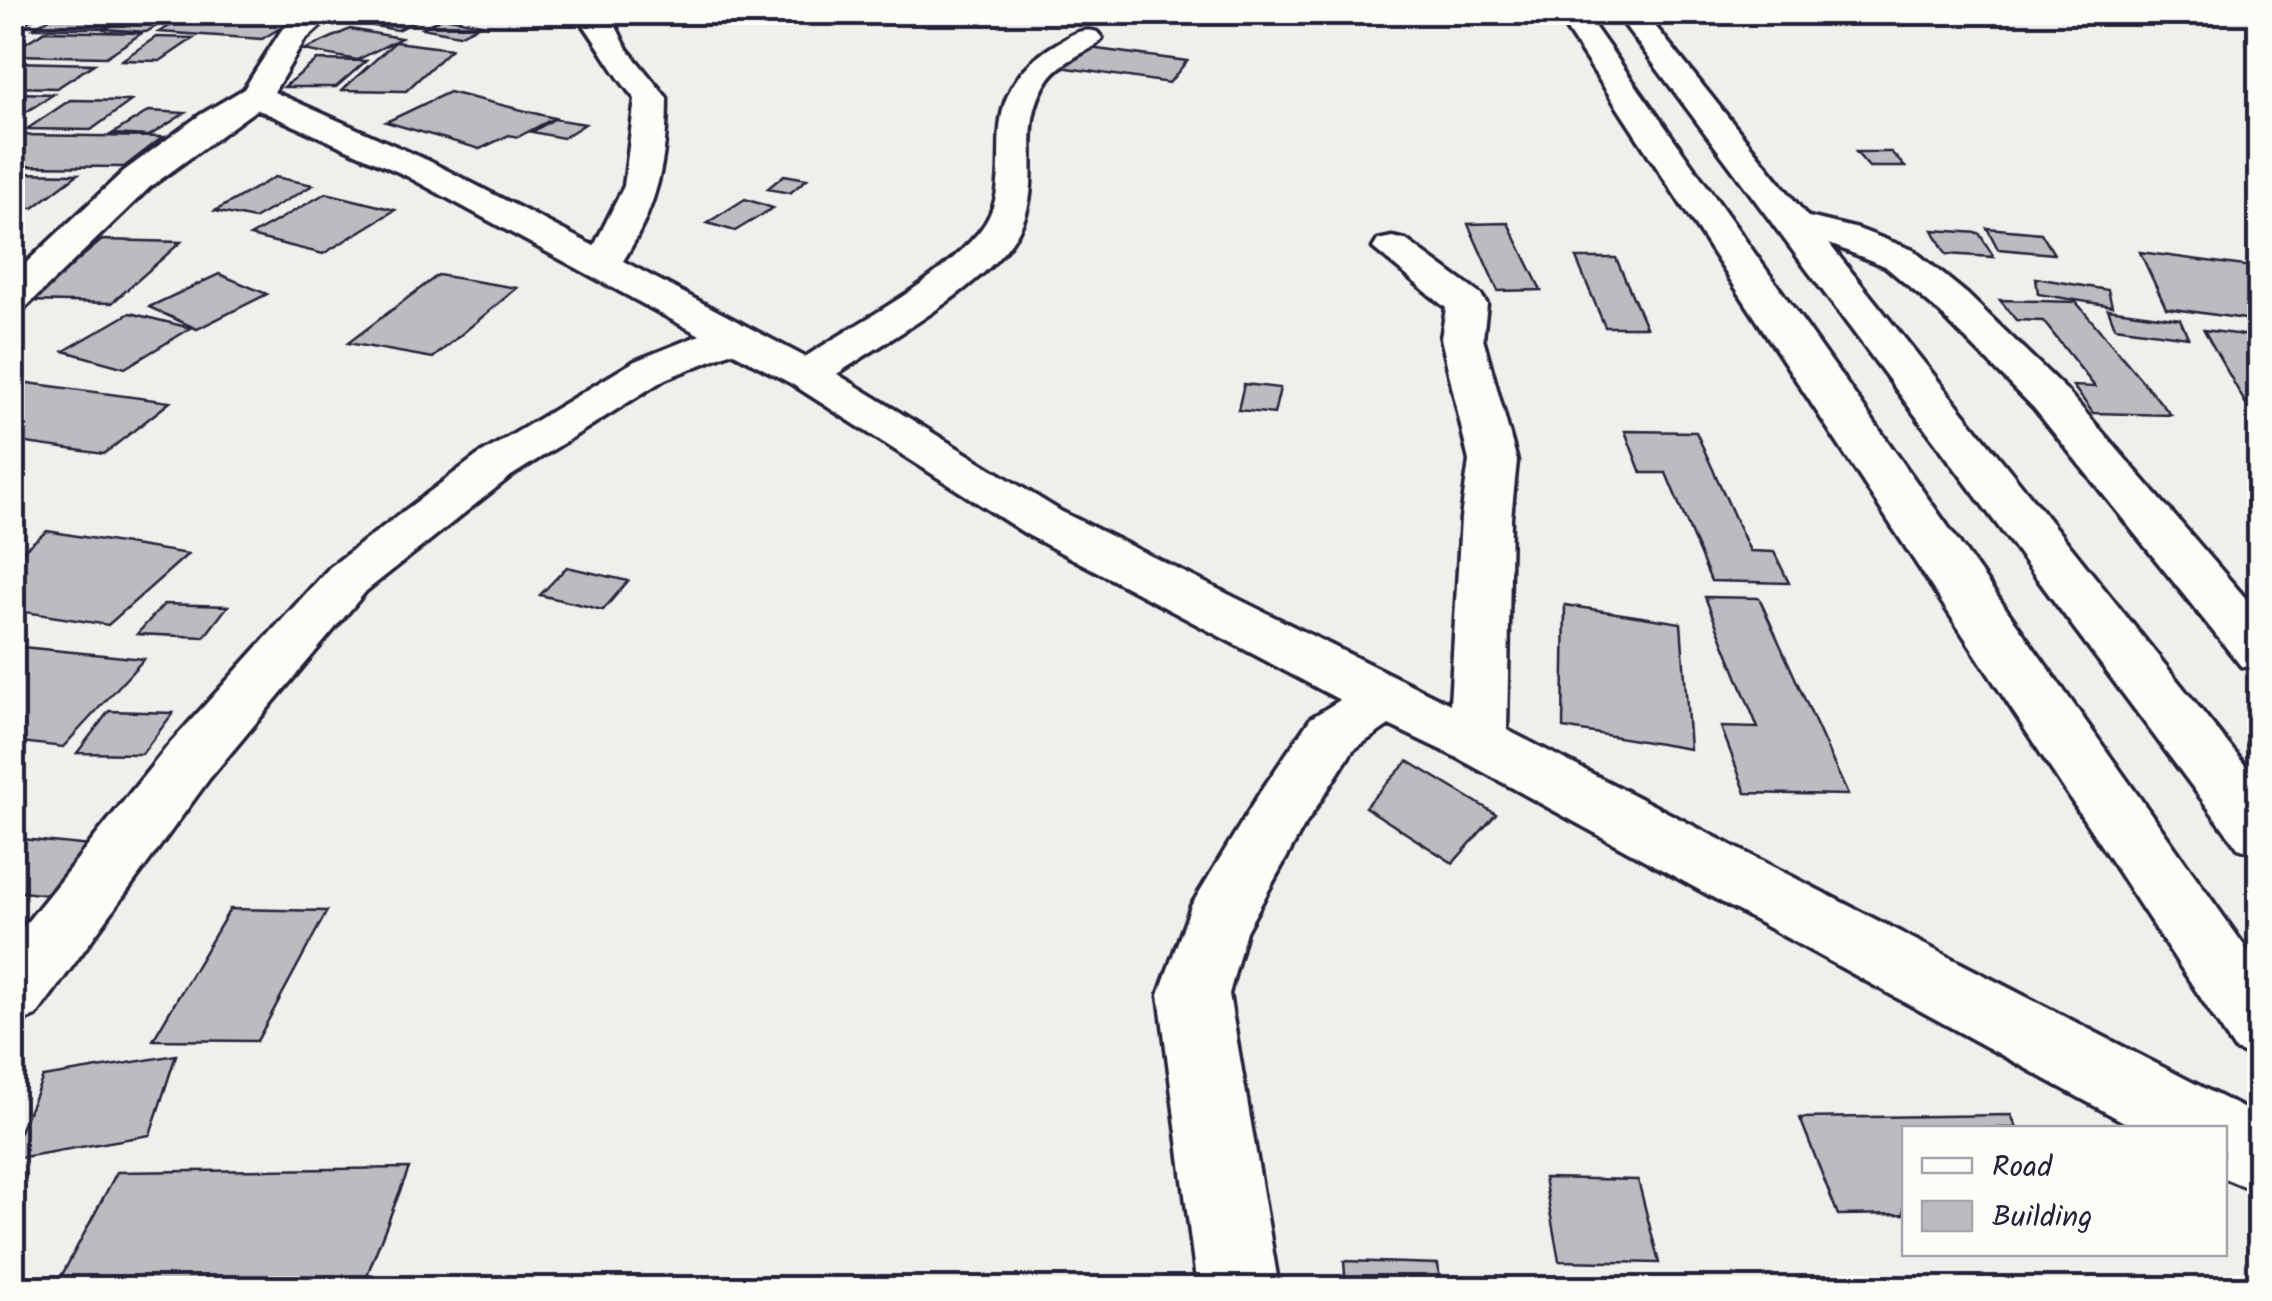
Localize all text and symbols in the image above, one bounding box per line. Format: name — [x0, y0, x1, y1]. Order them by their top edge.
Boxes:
legend — [1902, 1126, 2227, 1256]
text: Road — [1992, 1144, 2053, 1192]
text: Building — [1992, 1194, 2092, 1242]

